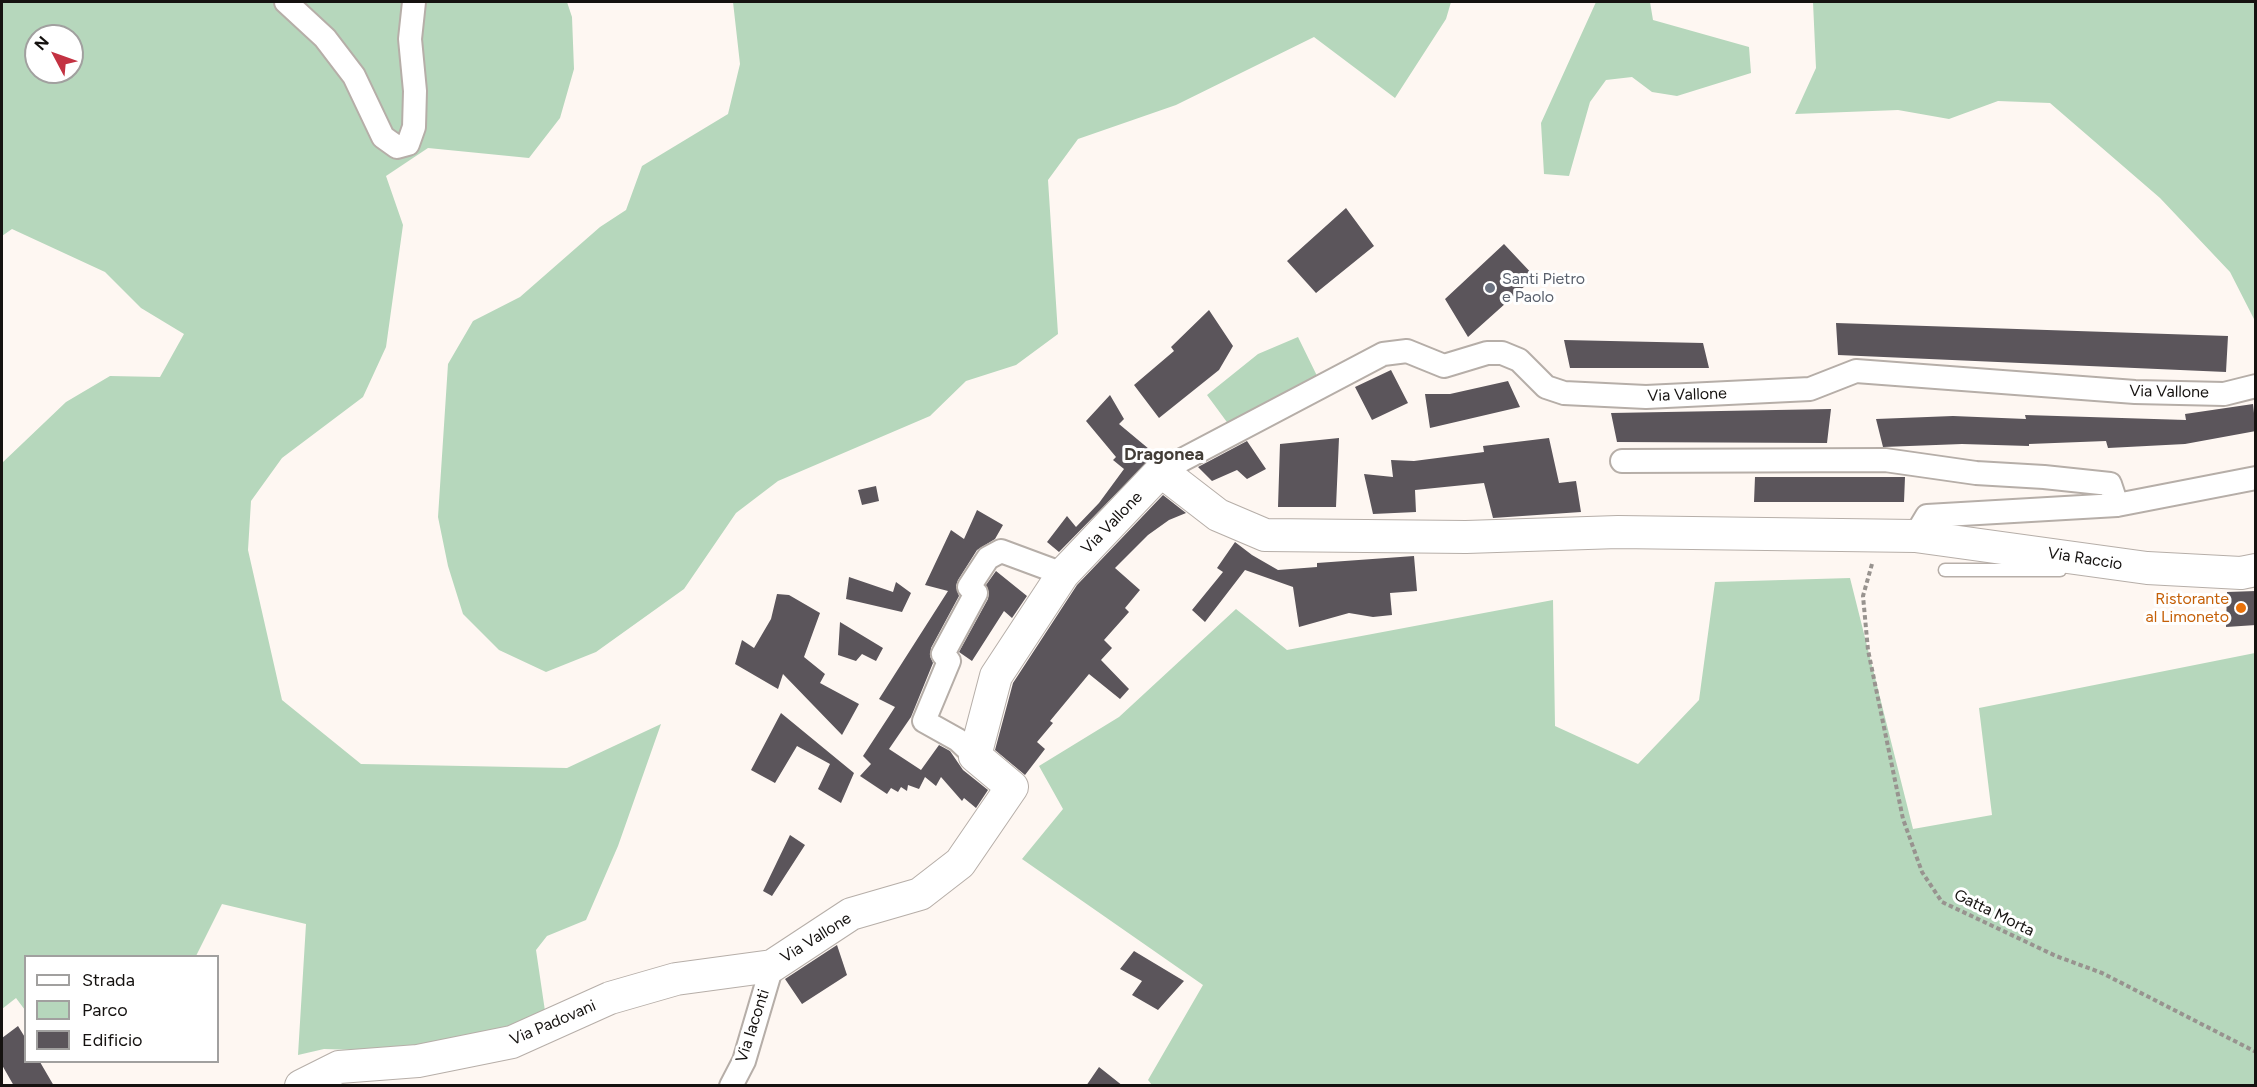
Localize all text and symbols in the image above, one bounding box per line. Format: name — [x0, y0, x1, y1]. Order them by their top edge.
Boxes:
north arrow — [24, 24, 84, 84]
text: N — [30, 32, 53, 54]
place label: Santi Pietro e Paolo — [1502, 269, 1585, 307]
marker: Santi Pietro e Paolo — [1483, 281, 1497, 295]
street label: Via Vallone — [2129, 382, 2209, 402]
street label: Via Vallone — [1647, 384, 1727, 406]
district label: Dragonea — [1124, 444, 1204, 466]
street label: Via Vallone — [1077, 488, 1147, 558]
street label: Via Raccio — [2046, 544, 2124, 574]
place label: Ristorante al Limoneto — [2145, 589, 2229, 627]
marker: Ristorante al Limoneto — [2234, 601, 2248, 615]
street label: Gatta Morta — [1951, 885, 2037, 941]
street label: Via Vallone — [777, 909, 855, 967]
legend — [24, 955, 219, 1063]
text: Strada — [82, 969, 135, 991]
street label: Via Iaconti — [732, 987, 774, 1065]
street label: Via Padovani — [507, 996, 599, 1050]
text: Parco — [82, 999, 128, 1021]
text: Edificio — [82, 1029, 143, 1051]

